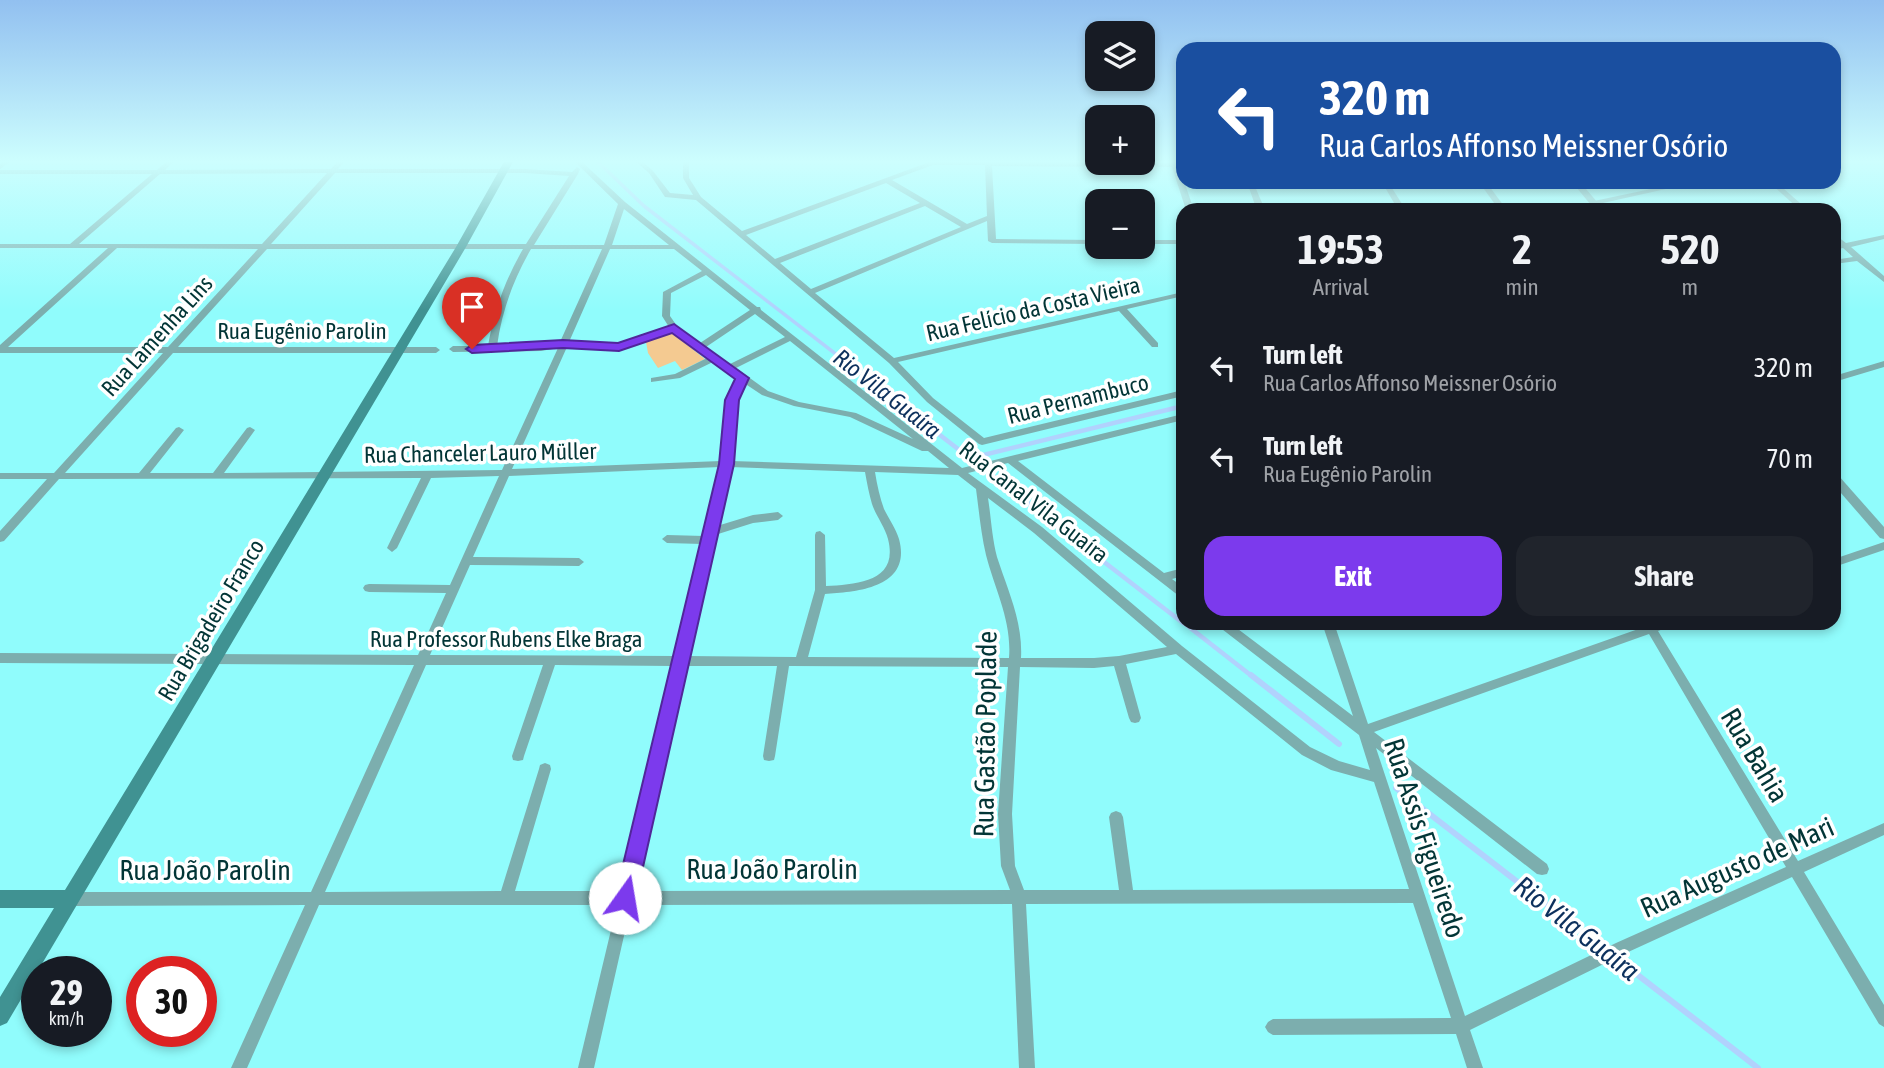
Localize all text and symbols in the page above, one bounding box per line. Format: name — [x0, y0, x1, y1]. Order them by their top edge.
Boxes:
map controls — [1085, 21, 1155, 259]
button: layers — [1085, 21, 1155, 91]
text: 320 m — [1319, 69, 1430, 125]
icon: left — [1204, 70, 1295, 161]
button: + — [1085, 105, 1155, 175]
text: Rua Carlos Affonso Meissner Osório — [1319, 127, 1728, 164]
button: − — [1085, 189, 1155, 259]
text: 19:53 — [1298, 225, 1384, 273]
text: 2 — [1512, 225, 1532, 273]
text: 520 — [1660, 225, 1719, 273]
street label: Rua Lamenha Lins — [96, 271, 218, 401]
street label: Rua Felício da Costa Vieira — [924, 272, 1142, 346]
text: Arrival — [1313, 274, 1369, 300]
text: min — [1506, 274, 1539, 300]
text: m — [1682, 274, 1698, 300]
pin — [442, 277, 502, 349]
icon: arrive — [453, 288, 491, 326]
street label: Rua Eugênio Parolin — [217, 318, 387, 344]
text: Turn left — [1263, 340, 1343, 370]
water label: Rio Vila Guaíra — [828, 343, 946, 444]
icon: left — [1204, 349, 1242, 387]
text: 320 m — [1754, 353, 1813, 383]
street label: Rua Pernambuco — [1005, 369, 1151, 429]
text: Rua Carlos Affonso Meissner Osório — [1263, 370, 1557, 396]
text: Turn left — [1263, 431, 1343, 461]
street label: Rua Canal Vila Guaíra — [955, 436, 1113, 568]
street label: Rua Chanceler Lauro Müller — [364, 438, 598, 468]
icon: left — [1204, 440, 1242, 478]
text: 70 m — [1766, 444, 1813, 474]
text: Rua Eugênio Parolin — [1263, 461, 1432, 487]
street label: Rua Brigadeiro Franco — [153, 535, 269, 705]
button: Exit — [1204, 536, 1502, 616]
button: Share — [1516, 536, 1813, 616]
street label: Rua Professor Rubens Elke Braga — [370, 626, 642, 652]
street label: Rua Gastão Poplade — [967, 630, 1003, 838]
street label: Rua Bahia — [1715, 702, 1795, 808]
street label: Rua Assis Figueiredo — [1378, 734, 1472, 942]
street label: Rua Augusto de Mari — [1635, 810, 1839, 924]
street label: Rua João Parolin — [686, 853, 858, 885]
street label: Rua João Parolin — [119, 854, 291, 886]
position arrow — [588, 861, 662, 935]
water label: Rio Vila Guaíra — [1508, 869, 1646, 987]
speed limit sign: 30 — [126, 956, 217, 1047]
text: 29 — [50, 972, 83, 1012]
text: km/h — [49, 1008, 84, 1029]

